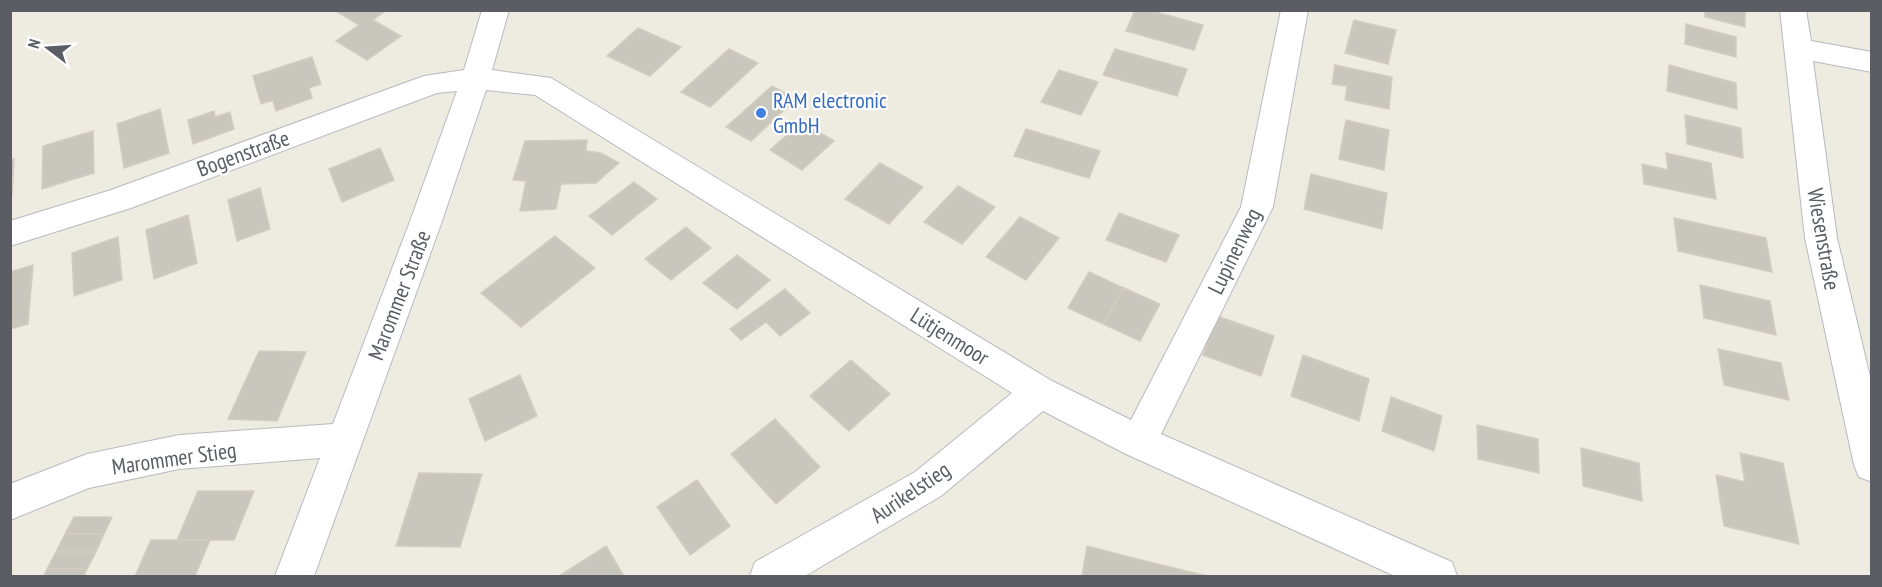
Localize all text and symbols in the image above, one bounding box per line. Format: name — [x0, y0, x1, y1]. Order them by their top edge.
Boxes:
north arrow — [18, 18, 78, 78]
text: N — [23, 37, 44, 51]
place label: RAM electronic GmbH — [773, 86, 887, 139]
marker: RAM electronic GmbH — [754, 106, 768, 120]
street label: Bogenstraße — [193, 123, 293, 183]
street label: Wiesenstraße — [1801, 186, 1847, 292]
street label: Lupinenweg — [1201, 203, 1267, 299]
street label: Marommer Straße — [361, 226, 437, 364]
street label: Lütjenmoor — [905, 301, 995, 371]
street label: Marommer Stieg — [110, 435, 238, 481]
street label: Aurikelstieg — [865, 455, 955, 529]

